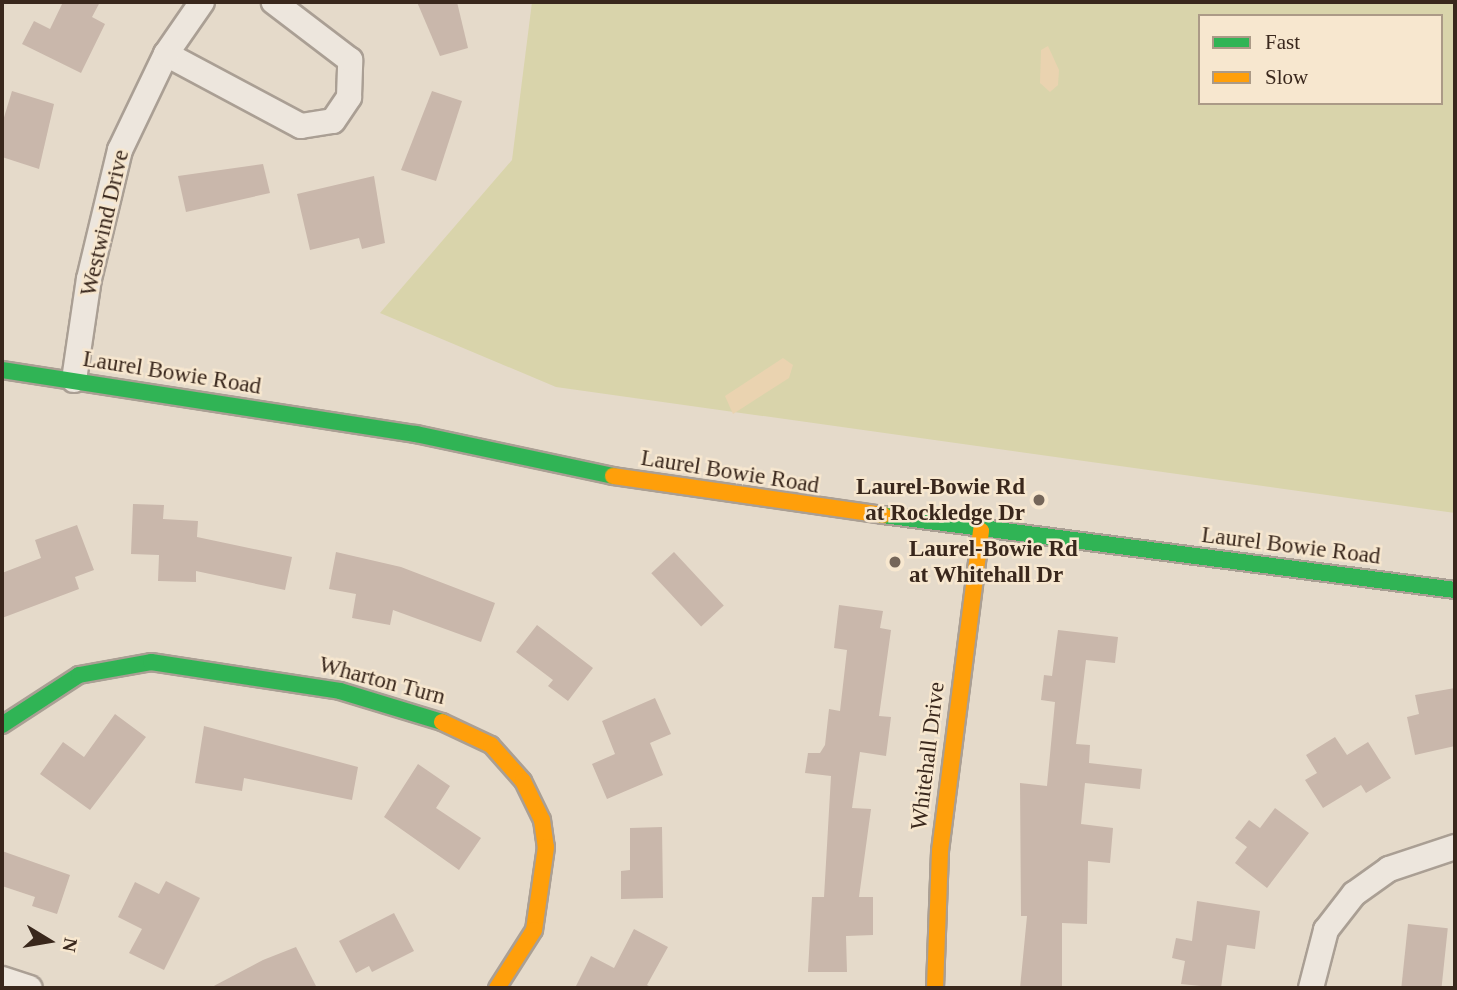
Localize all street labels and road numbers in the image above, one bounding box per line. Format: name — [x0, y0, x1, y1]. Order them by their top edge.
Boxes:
street label: Westwind Drive — [75, 147, 135, 299]
street label: Laurel Bowie Road — [81, 345, 263, 401]
street label: Laurel Bowie Road — [639, 444, 821, 500]
street label: Laurel Bowie Road — [1200, 521, 1382, 571]
street label: Wharton Turn — [316, 651, 448, 711]
street label: Whitehall Drive — [905, 680, 951, 832]

